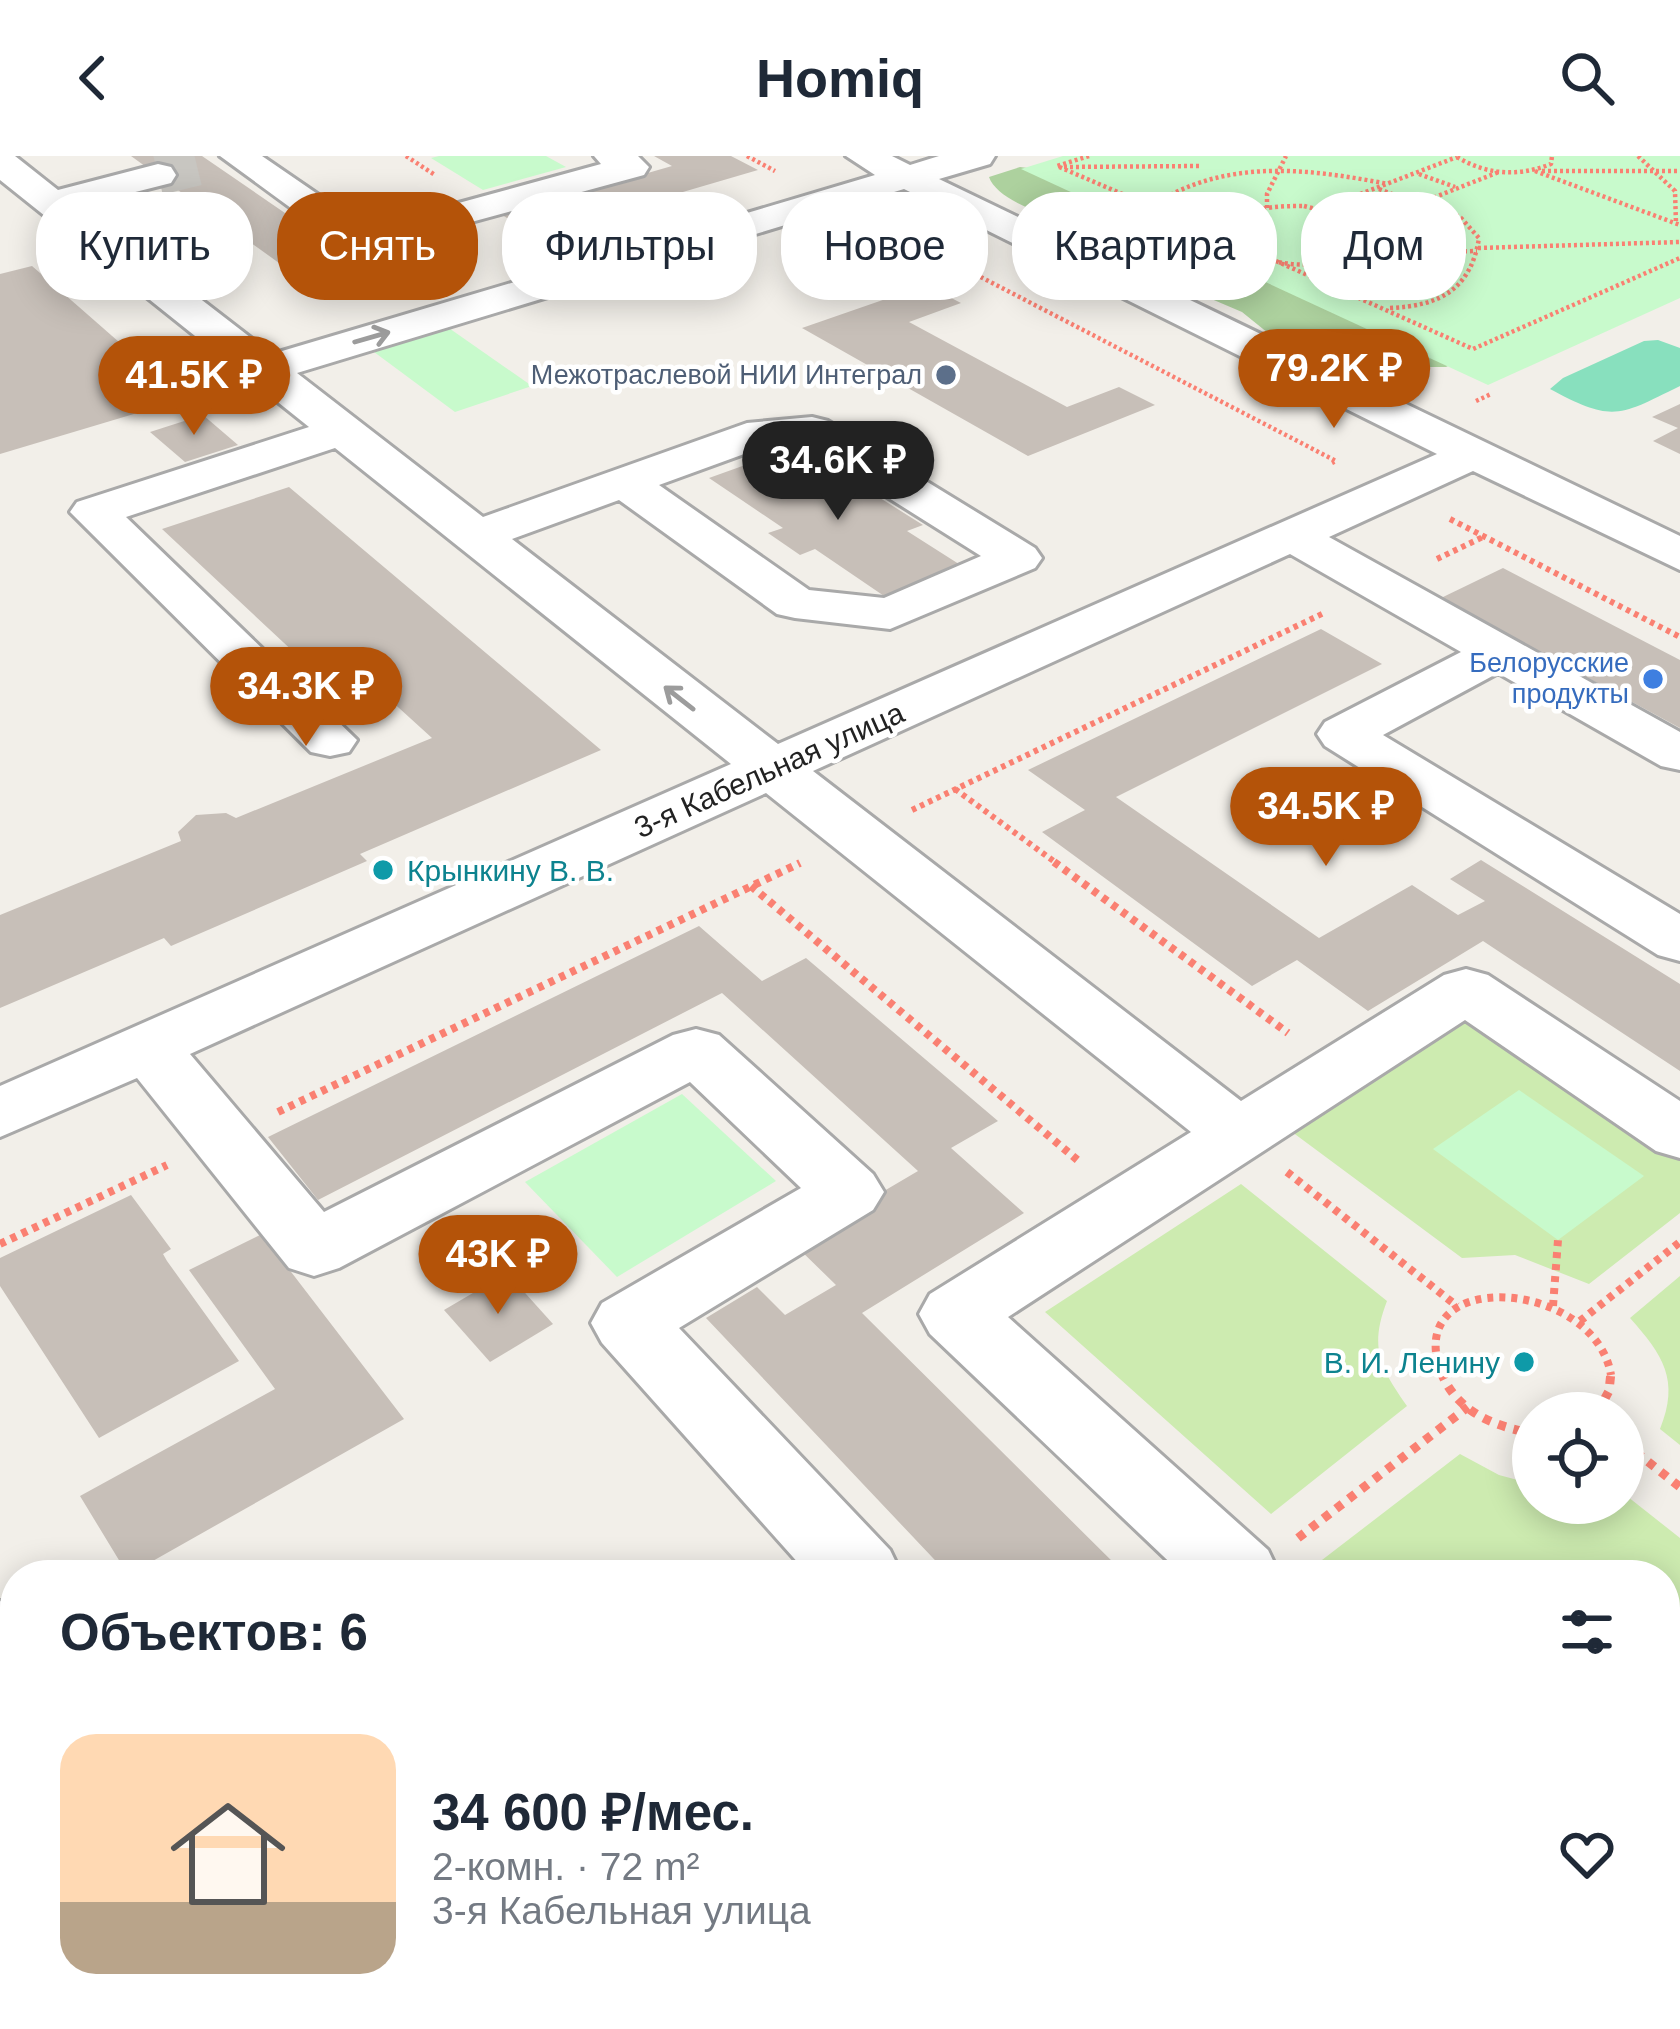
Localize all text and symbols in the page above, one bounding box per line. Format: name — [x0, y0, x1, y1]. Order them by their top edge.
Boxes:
icon: back — [60, 45, 126, 111]
icon: search — [1554, 45, 1620, 111]
text: Homiq — [756, 48, 924, 108]
chip: Купить — [36, 192, 253, 300]
chip: Снять — [277, 192, 478, 300]
chip: Фильтры — [502, 192, 757, 300]
chip: Новое — [781, 192, 988, 300]
chip: Квартира — [1012, 192, 1277, 300]
chip: Дом — [1301, 192, 1466, 300]
one-way arrow — [352, 325, 390, 347]
pin: 79.2K ₽ — [1223, 329, 1445, 431]
pin: 41.5K ₽ — [83, 336, 305, 438]
text: 79.2K ₽ — [1265, 346, 1403, 389]
text: 41.5K ₽ — [125, 353, 263, 396]
place label: Межотраслевой НИИ Интеграл — [531, 360, 922, 390]
marker: Межотраслевой НИИ Интеграл — [933, 362, 959, 388]
pin: 34.6K ₽ — [727, 421, 949, 523]
text: 34.6K ₽ — [769, 438, 907, 481]
pin: 34.3K ₽ — [195, 647, 417, 749]
place label: Белорусские продукты — [1469, 648, 1629, 709]
text: 34.3K ₽ — [237, 664, 375, 707]
marker: Белорусские продукты — [1640, 666, 1666, 692]
one-way arrow — [663, 685, 695, 712]
street label: 3-я Кабельная улица — [629, 696, 909, 844]
pin: 34.5K ₽ — [1215, 767, 1437, 869]
text: 34.5K ₽ — [1257, 784, 1395, 827]
place label: Крынкину В. В. — [407, 854, 614, 887]
marker: Крынкину В. В. — [370, 857, 396, 883]
pin: 43K ₽ — [414, 1215, 582, 1317]
text: 43K ₽ — [445, 1232, 551, 1275]
place label: В. И. Ленину — [1324, 1346, 1500, 1379]
marker: В. И. Ленину — [1511, 1349, 1537, 1375]
map controls — [1512, 1392, 1644, 1524]
button: locate — [1512, 1392, 1644, 1524]
icon: filters — [1554, 1599, 1620, 1665]
text: Объектов: 6 — [60, 1604, 368, 1661]
icon: home — [156, 1782, 300, 1926]
text: 34 600 ₽/мес. — [432, 1784, 754, 1841]
icon: heart — [1554, 1821, 1620, 1887]
text: 2-комн. · 72 m² — [432, 1845, 699, 1888]
text: 3-я Кабельная улица — [432, 1889, 811, 1932]

